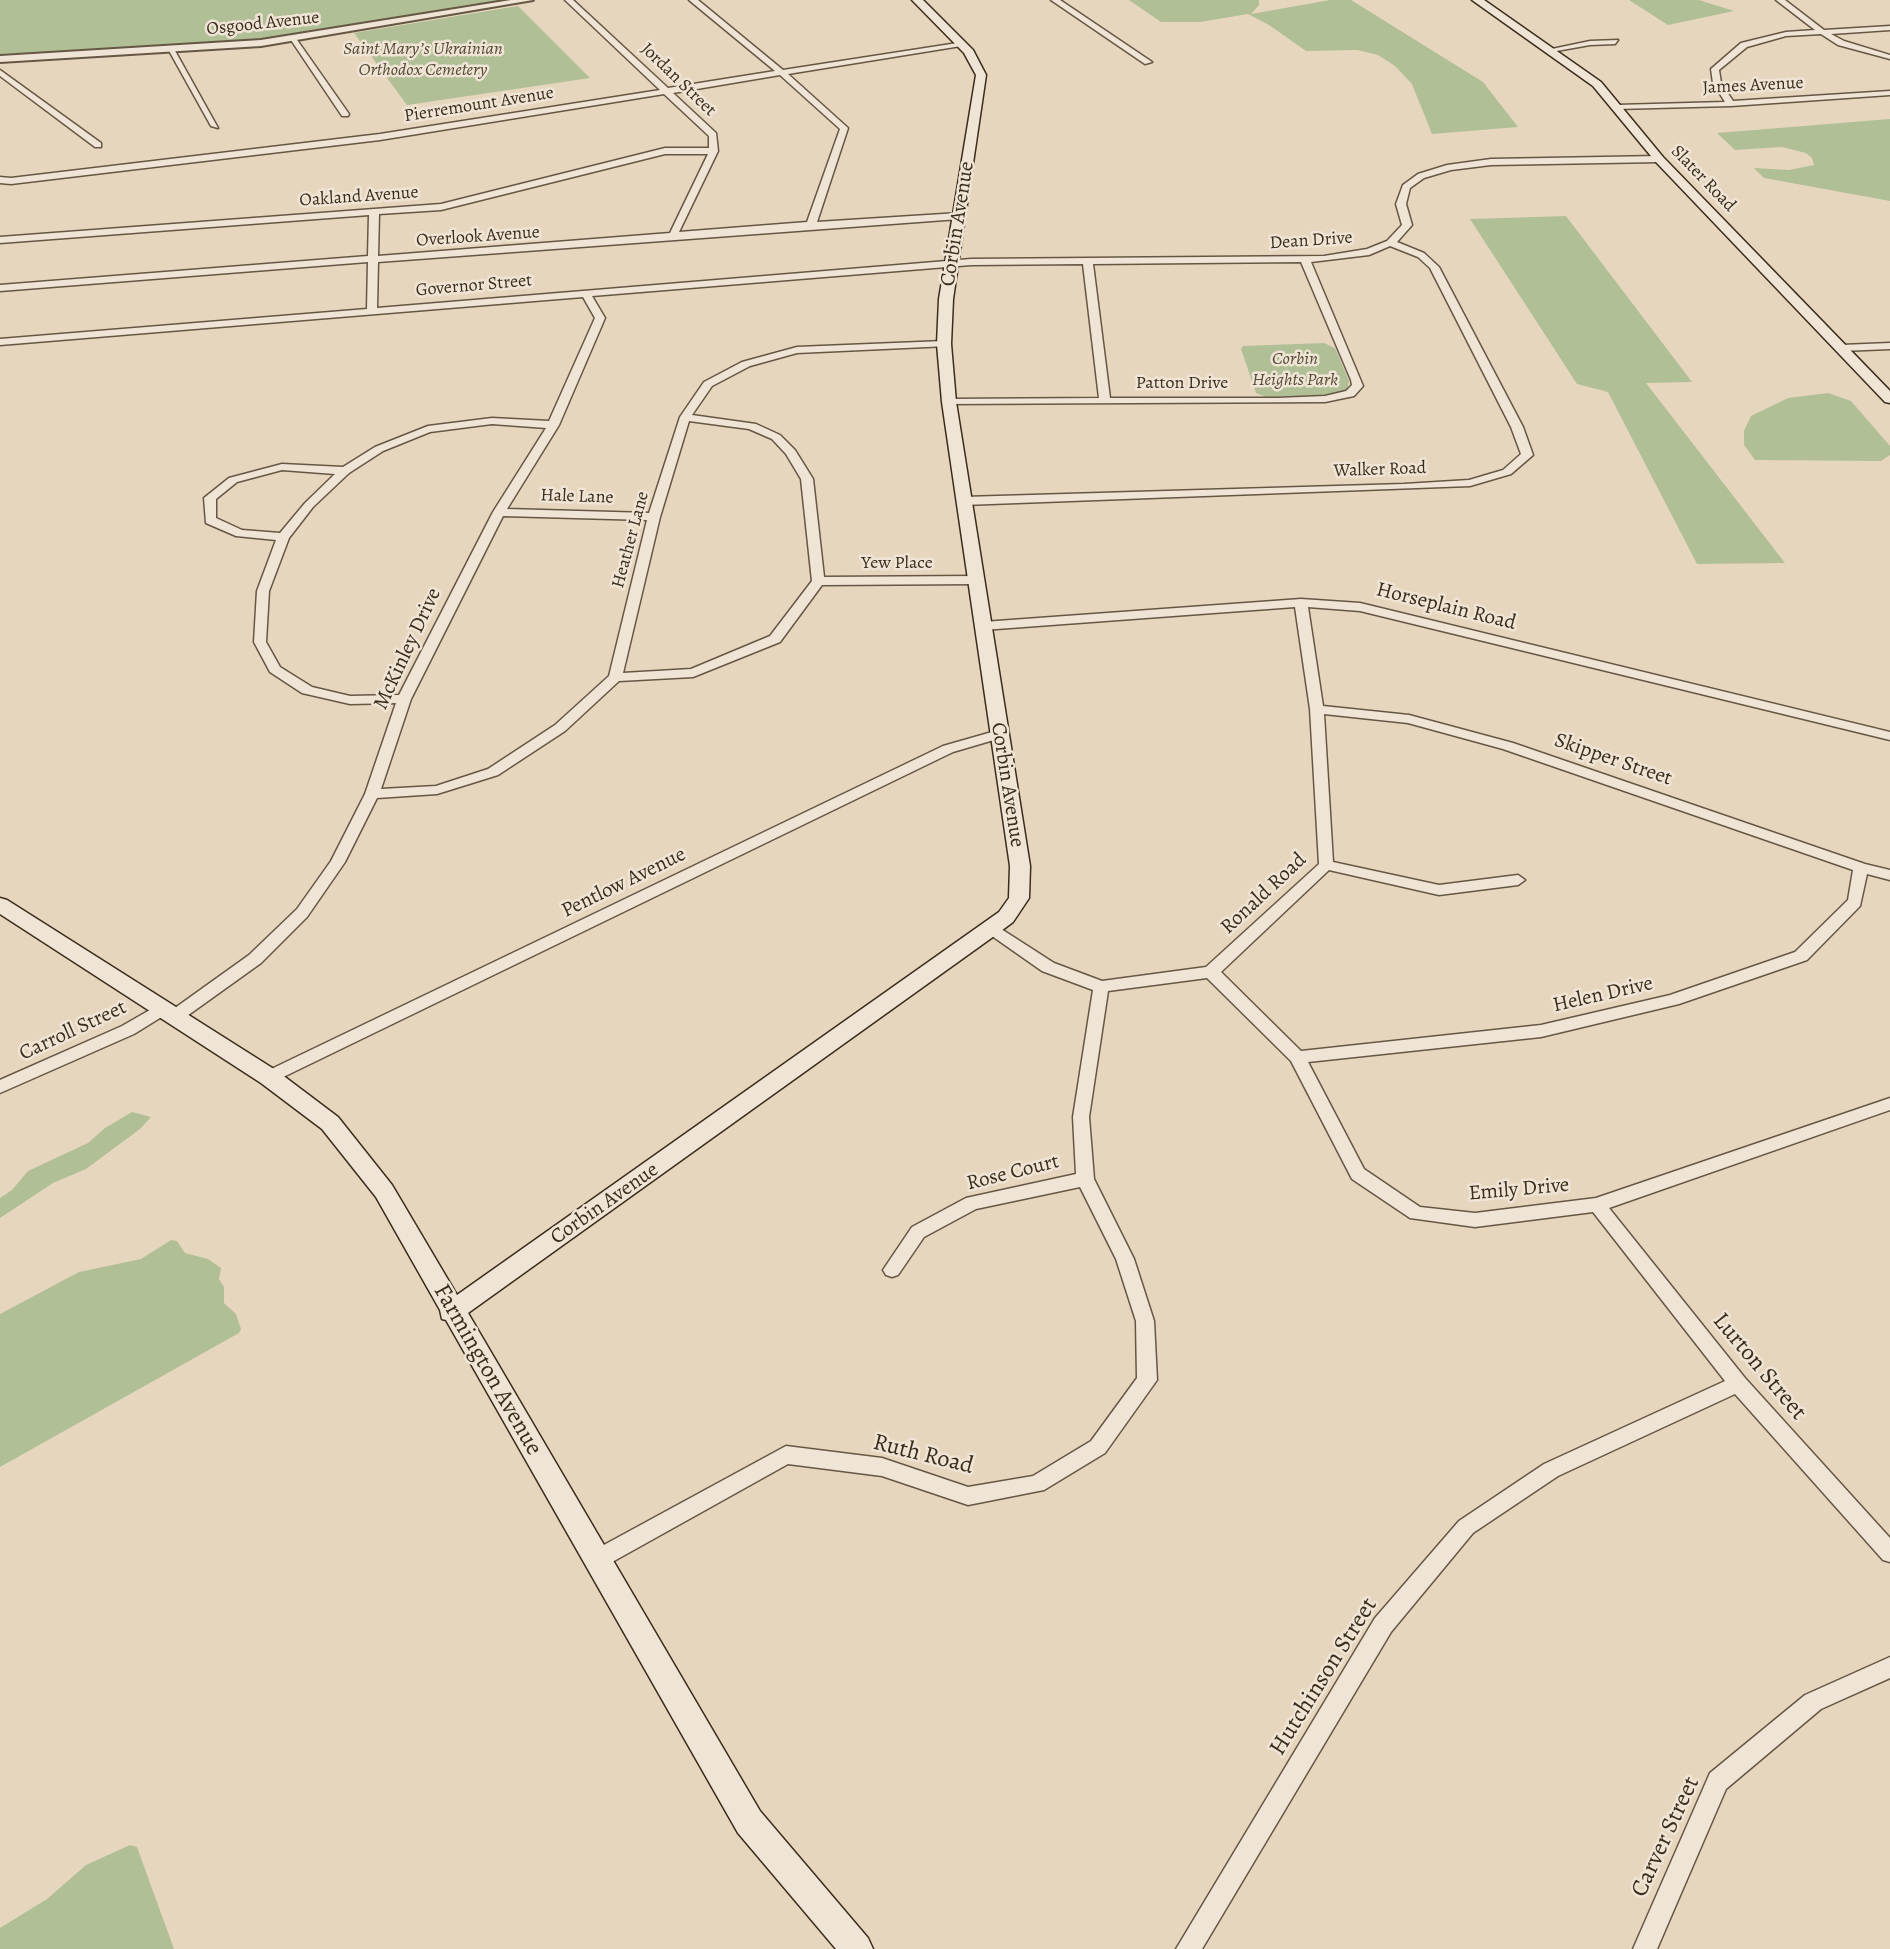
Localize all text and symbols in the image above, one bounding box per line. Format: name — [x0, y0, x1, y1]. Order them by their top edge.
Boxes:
street label: Osgood Avenue — [205, 7, 321, 41]
park label: Saint Mary’s Ukrainian Orthodox Cemetery — [343, 39, 503, 82]
street label: Jordan Street — [636, 39, 720, 121]
street label: James Avenue — [1702, 73, 1804, 99]
street label: Pierremount Avenue — [403, 83, 555, 127]
street label: Slater Road — [1666, 141, 1740, 217]
street label: Corbin Avenue — [936, 160, 980, 288]
street label: Oakland Avenue — [299, 182, 419, 212]
street label: Overlook Avenue — [416, 222, 540, 252]
street label: Dean Drive — [1269, 227, 1353, 255]
street label: Governor Street — [415, 270, 533, 302]
park label: Corbin Heights Park — [1252, 349, 1338, 392]
street label: Patton Drive — [1136, 373, 1228, 395]
street label: Walker Road — [1333, 458, 1427, 482]
street label: Hale Lane — [540, 485, 614, 509]
street label: Heather Lane — [608, 489, 654, 591]
street label: Yew Place — [861, 553, 933, 575]
street label: Horseplain Road — [1374, 577, 1518, 637]
street label: McKinley Drive — [369, 584, 447, 714]
street label: Corbin Avenue — [985, 721, 1029, 849]
street label: Skipper Street — [1551, 728, 1675, 792]
street label: Pentlow Avenue — [558, 842, 690, 924]
street label: Ronald Road — [1216, 848, 1312, 940]
street label: Helen Drive — [1550, 971, 1656, 1019]
street label: Carroll Street — [15, 995, 131, 1067]
street label: Rose Court — [964, 1149, 1062, 1197]
street label: Corbin Avenue — [546, 1158, 664, 1250]
street label: Emily Drive — [1468, 1173, 1570, 1207]
street label: Farmington Avenue — [426, 1279, 548, 1461]
street label: Lurton Street — [1706, 1308, 1812, 1426]
street label: Ruth Road — [870, 1429, 976, 1481]
street label: Hutchinson Street — [1264, 1593, 1384, 1761]
street label: Carver Street — [1626, 1772, 1706, 1902]

